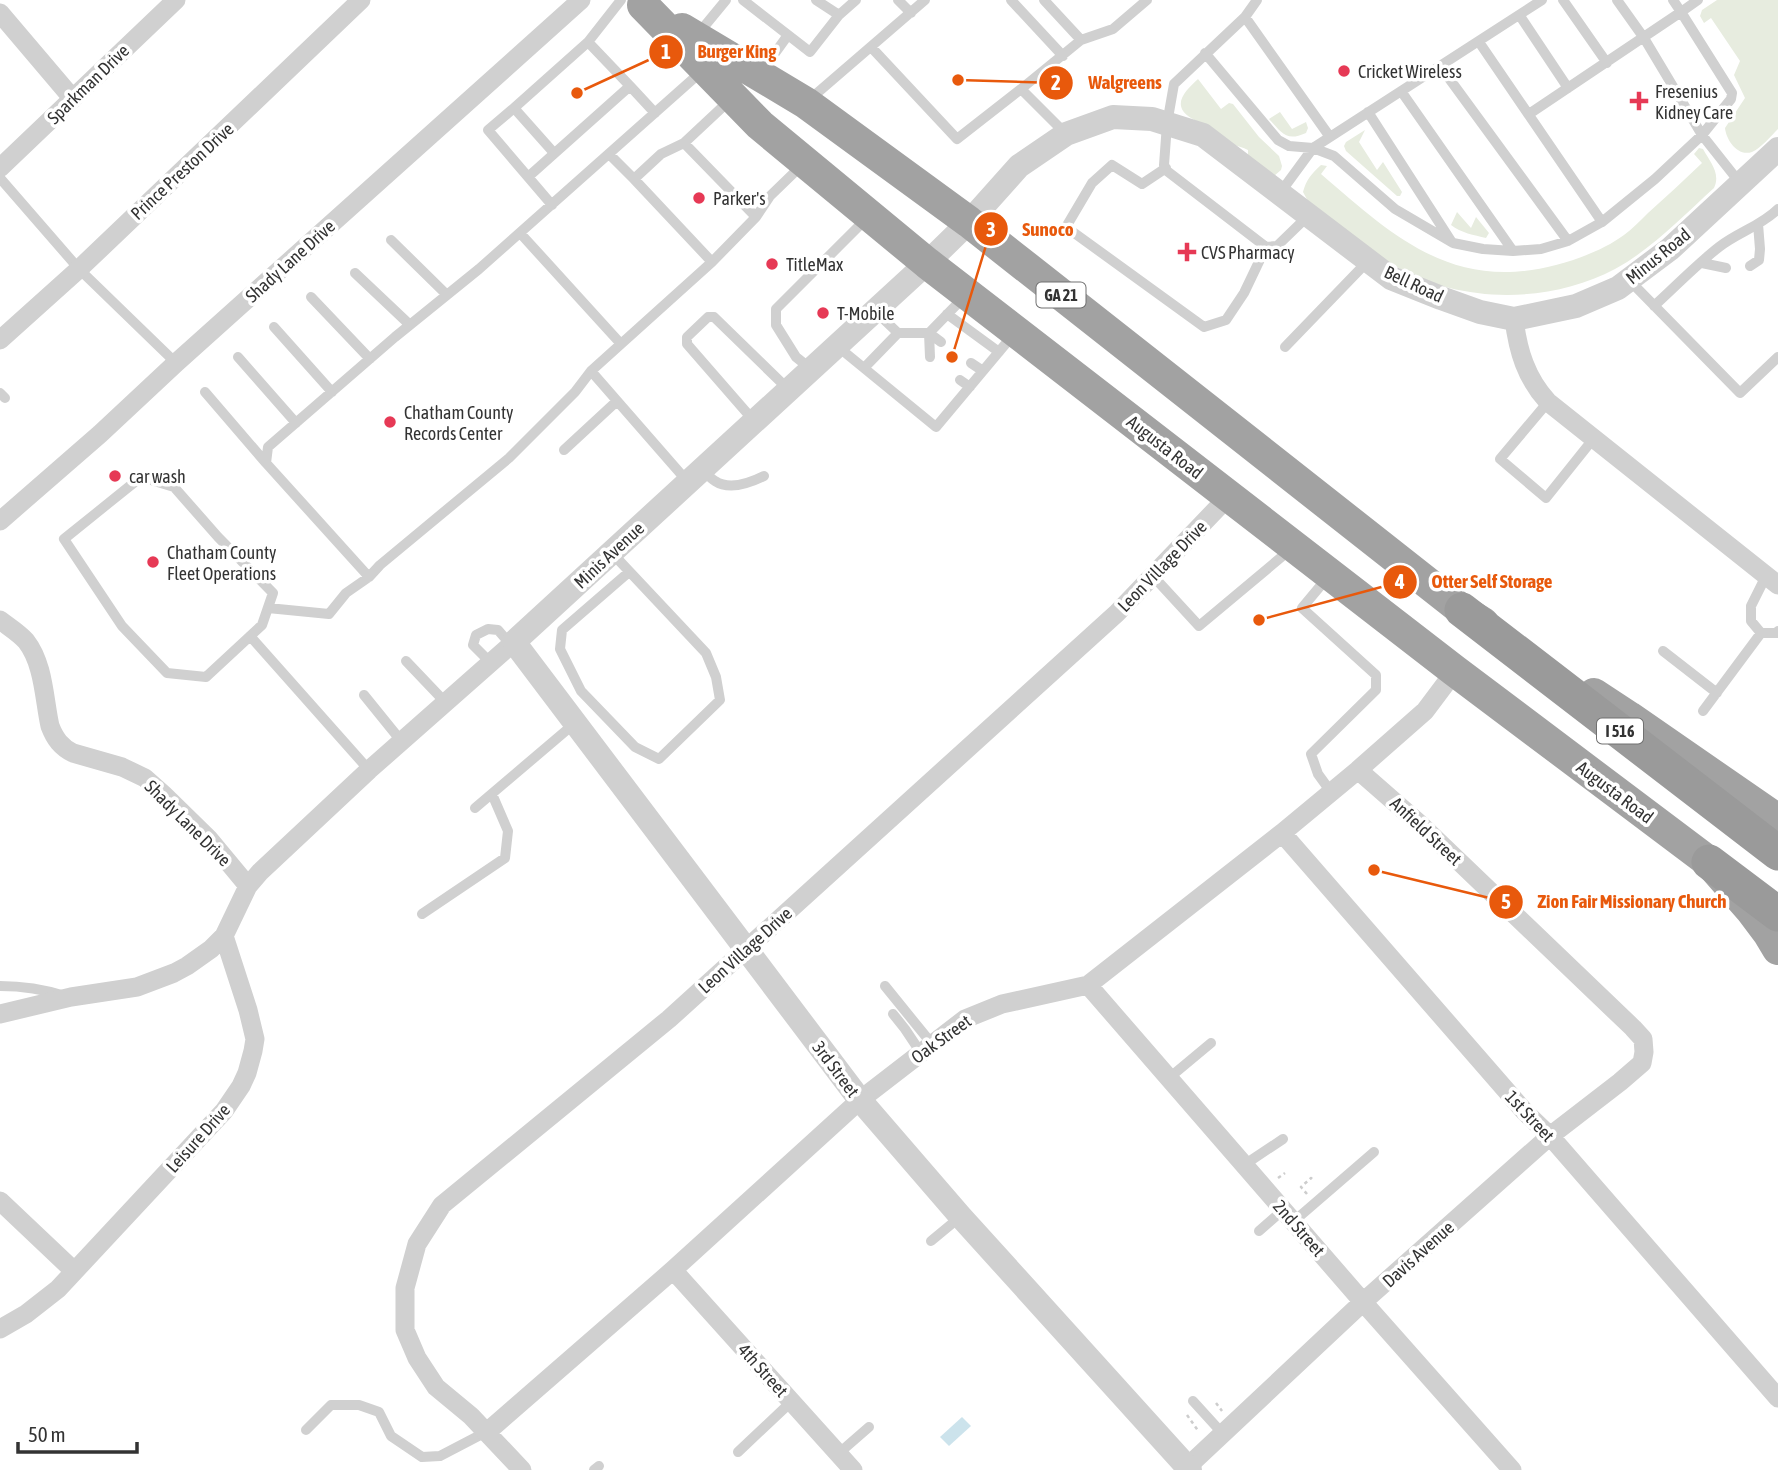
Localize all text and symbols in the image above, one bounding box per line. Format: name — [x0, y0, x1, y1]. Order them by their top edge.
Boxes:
callout: Burger King — [648, 32, 790, 72]
text: 1 — [661, 39, 671, 63]
street label: Sparkman Drive — [43, 40, 133, 128]
text: Burger King — [698, 40, 777, 62]
place label: Cricket Wireless — [1358, 61, 1462, 82]
callout: Walgreens — [1039, 63, 1176, 103]
marker: Cricket Wireless — [1336, 63, 1352, 79]
text: 2 — [1051, 70, 1061, 94]
text: Walgreens — [1087, 71, 1162, 93]
place label: Fresenius Kidney Care — [1655, 81, 1733, 123]
marker: Fresenius Kidney Care — [1629, 91, 1649, 111]
street label: Prince Preston Drive — [126, 118, 238, 224]
place label: Parker's — [713, 188, 766, 209]
marker: Parker's — [691, 190, 707, 206]
callout: Sunoco — [973, 209, 1088, 249]
street label: Shady Lane Drive — [241, 215, 339, 307]
text: 3 — [986, 217, 996, 241]
text: Sunoco — [1022, 218, 1074, 240]
street label: Minus Road — [1622, 224, 1694, 288]
place label: CVS Pharmacy — [1201, 242, 1295, 263]
marker: CVS Pharmacy — [1179, 244, 1195, 260]
place label: TitleMax — [786, 254, 843, 275]
marker: TitleMax — [764, 256, 780, 272]
street label: Bell Road — [1381, 261, 1447, 307]
road number: GA 21 — [1036, 282, 1086, 308]
place label: T-Mobile — [837, 303, 894, 324]
marker: T-Mobile — [815, 305, 831, 321]
place label: Chatham County Records Center — [404, 402, 514, 444]
street label: Augusta Road — [1123, 411, 1207, 483]
marker: Chatham County Records Center — [382, 414, 398, 430]
place label: car wash — [129, 466, 186, 487]
marker: car wash — [107, 468, 123, 484]
street label: Leon Village Drive — [1113, 516, 1211, 616]
street label: Minis Avenue — [570, 517, 648, 593]
place label: Chatham County Fleet Operations — [167, 542, 277, 584]
marker: Chatham County Fleet Operations — [145, 554, 161, 570]
callout: Otter Self Storage — [1382, 562, 1566, 602]
text: 4 — [1394, 569, 1405, 593]
text: Otter Self Storage — [1432, 570, 1553, 592]
road number: I 516 — [1597, 718, 1643, 744]
street label: Augusta Road — [1572, 756, 1658, 828]
street label: Shady Lane Drive — [141, 776, 235, 870]
street label: Anfield Street — [1386, 793, 1466, 869]
callout: Zion Fair Missionary Church — [1488, 882, 1740, 922]
text: 5 — [1501, 889, 1511, 913]
text: Zion Fair Missionary Church — [1537, 890, 1727, 912]
street label: Leon Village Drive — [694, 903, 796, 997]
street label: Oak Street — [907, 1010, 975, 1068]
street label: 3rd Street — [808, 1037, 864, 1101]
street label: 1st Street — [1501, 1086, 1559, 1146]
street label: Leisure Drive — [162, 1099, 234, 1177]
street label: 2nd Street — [1269, 1196, 1329, 1260]
street label: Davis Avenue — [1378, 1217, 1458, 1291]
street label: 4th Street — [734, 1339, 792, 1401]
scale bar — [18, 1410, 136, 1454]
text: 50 m — [28, 1422, 66, 1446]

